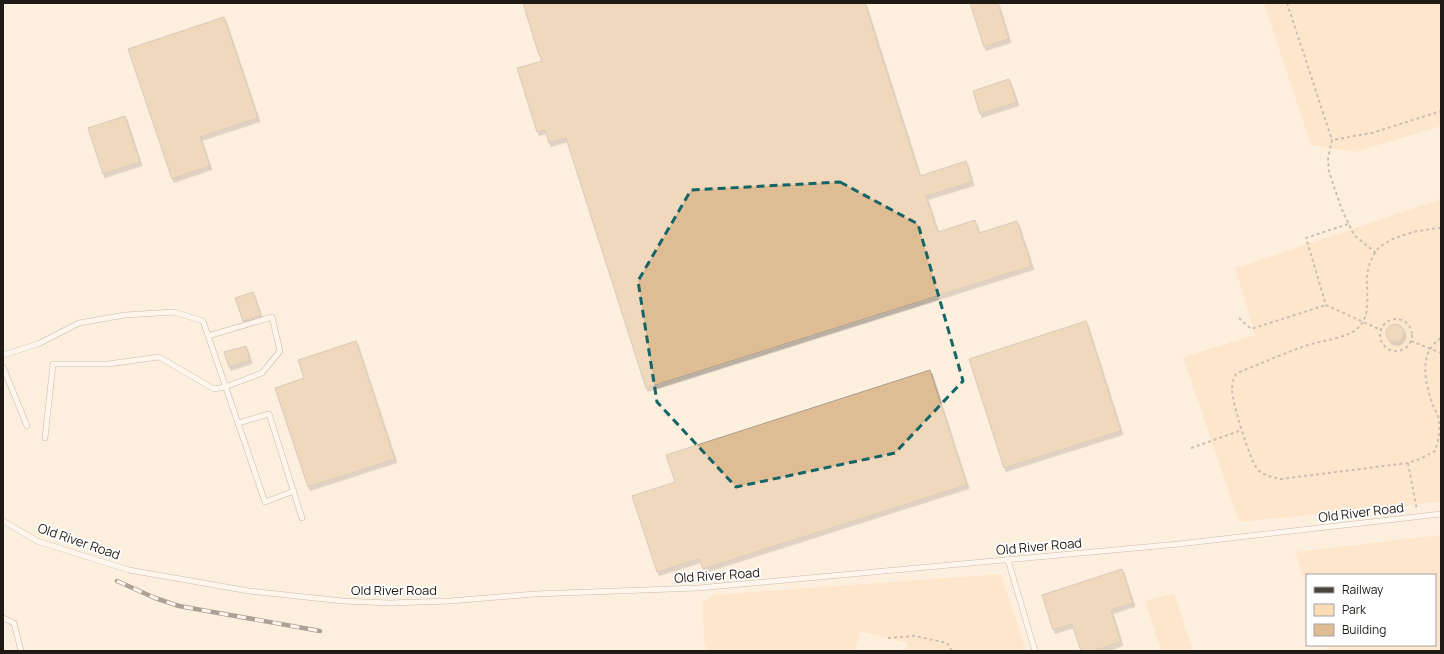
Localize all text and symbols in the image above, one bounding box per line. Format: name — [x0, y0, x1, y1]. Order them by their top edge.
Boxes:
street label: Old River Road — [1317, 498, 1405, 526]
street label: Old River Road — [35, 518, 123, 564]
street label: Old River Road — [995, 533, 1083, 559]
street label: Old River Road — [673, 563, 761, 587]
legend — [1306, 574, 1436, 646]
street label: Old River Road — [351, 581, 437, 599]
text: Railway — [1342, 581, 1384, 598]
text: Park — [1342, 601, 1367, 618]
text: Building — [1342, 621, 1386, 638]

